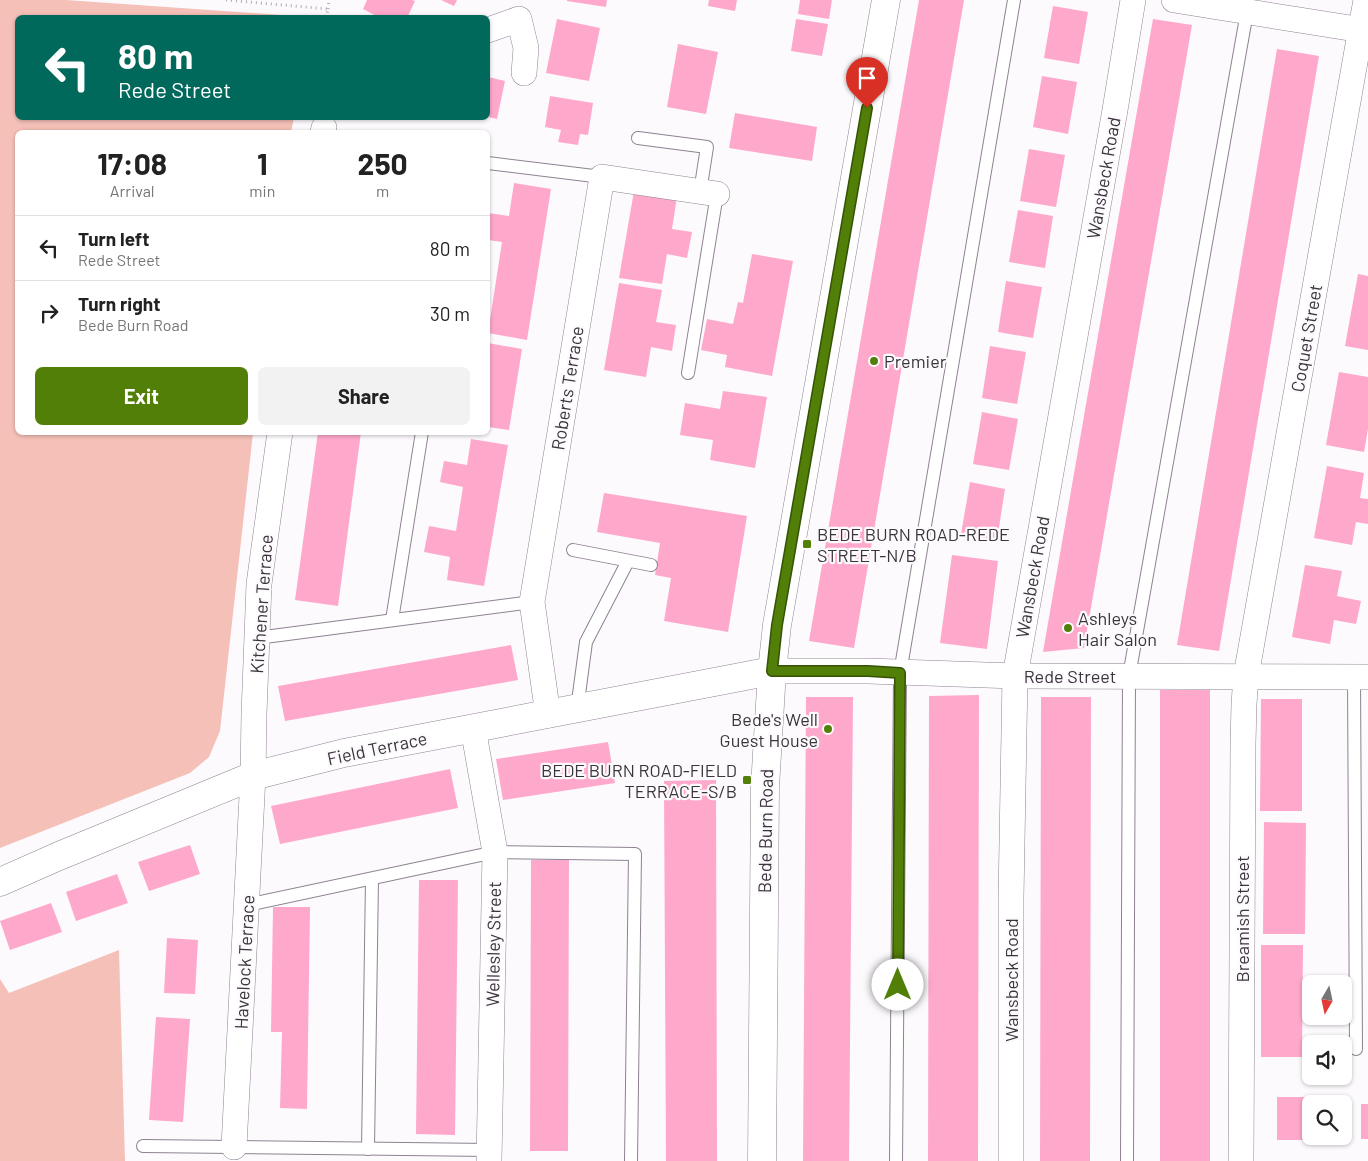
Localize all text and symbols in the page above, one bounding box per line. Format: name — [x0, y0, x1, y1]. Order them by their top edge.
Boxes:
text: 80 m — [118, 34, 193, 76]
icon: left — [35, 35, 100, 100]
pin — [846, 57, 888, 108]
icon: arrive — [853, 64, 881, 92]
text: Rede Street — [118, 76, 231, 102]
street label: Wansbeck Road — [1081, 115, 1125, 241]
text: 17:08 — [97, 145, 167, 181]
text: 1 — [257, 145, 268, 181]
text: 250 — [358, 145, 408, 181]
text: Arrival — [110, 181, 155, 200]
text: min — [249, 181, 275, 200]
text: m — [376, 181, 389, 200]
text: Turn left — [78, 227, 149, 250]
icon: left — [35, 234, 63, 262]
text: 80 m — [430, 237, 470, 260]
text: Rede Street — [78, 250, 160, 269]
street label: Coquet Street — [1286, 282, 1326, 394]
text: Turn right — [78, 292, 160, 315]
icon: right — [35, 299, 63, 327]
text: 30 m — [430, 302, 470, 325]
text: Bede Burn Road — [78, 315, 188, 334]
street label: Roberts Terrace — [546, 324, 588, 452]
place label: Premier — [884, 350, 947, 372]
marker: Premier — [868, 355, 880, 367]
button: Exit — [35, 367, 248, 425]
button: Share — [258, 367, 470, 425]
street label: Wansbeck Road — [1010, 514, 1054, 640]
place label: BEDE BURN ROAD-REDE STREET-N/B — [817, 523, 1010, 566]
street label: Kitchener Terrace — [245, 534, 277, 674]
marker: BEDE BURN ROAD-REDE STREET-N/B — [801, 538, 813, 550]
place label: Ashleys Hair Salon — [1078, 607, 1157, 650]
marker: Ashleys Hair Salon — [1062, 622, 1074, 634]
street label: Rede Street — [1024, 665, 1116, 687]
place label: Bede's Well Guest House — [720, 708, 818, 751]
marker: Bede's Well Guest House — [822, 723, 834, 735]
street label: Field Terrace — [325, 727, 429, 769]
place label: BEDE BURN ROAD-FIELD TERRACE-S/B — [541, 759, 737, 802]
street label: Bede Burn Road — [753, 769, 777, 893]
marker: BEDE BURN ROAD-FIELD TERRACE-S/B — [741, 774, 753, 786]
street label: Breamish Street — [1231, 855, 1253, 983]
street label: Wellesley Street — [481, 881, 505, 1007]
street label: Havelock Terrace — [229, 894, 259, 1030]
street label: Wansbeck Road — [1000, 918, 1022, 1042]
position arrow — [871, 958, 923, 1010]
north arrow — [1302, 975, 1352, 1025]
map controls — [1302, 975, 1352, 1145]
button: sound — [1302, 1035, 1352, 1085]
button: search — [1302, 1095, 1352, 1145]

